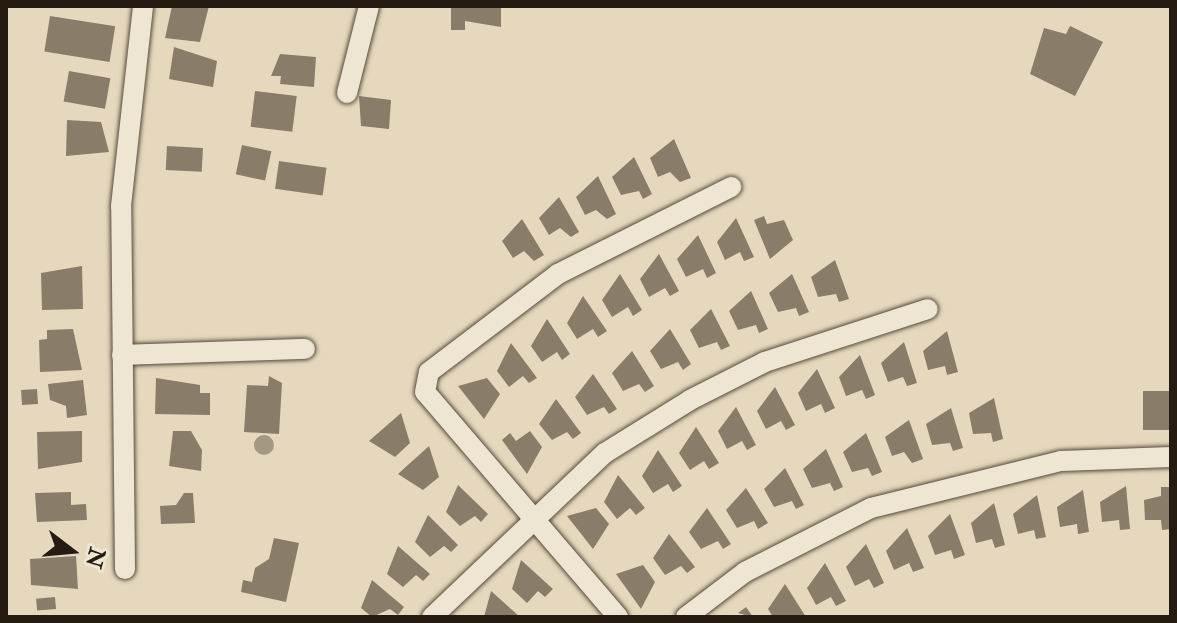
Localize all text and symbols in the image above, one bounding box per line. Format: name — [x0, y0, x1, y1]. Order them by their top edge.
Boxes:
north arrow — [32, 511, 112, 591]
text: N — [79, 544, 111, 571]

